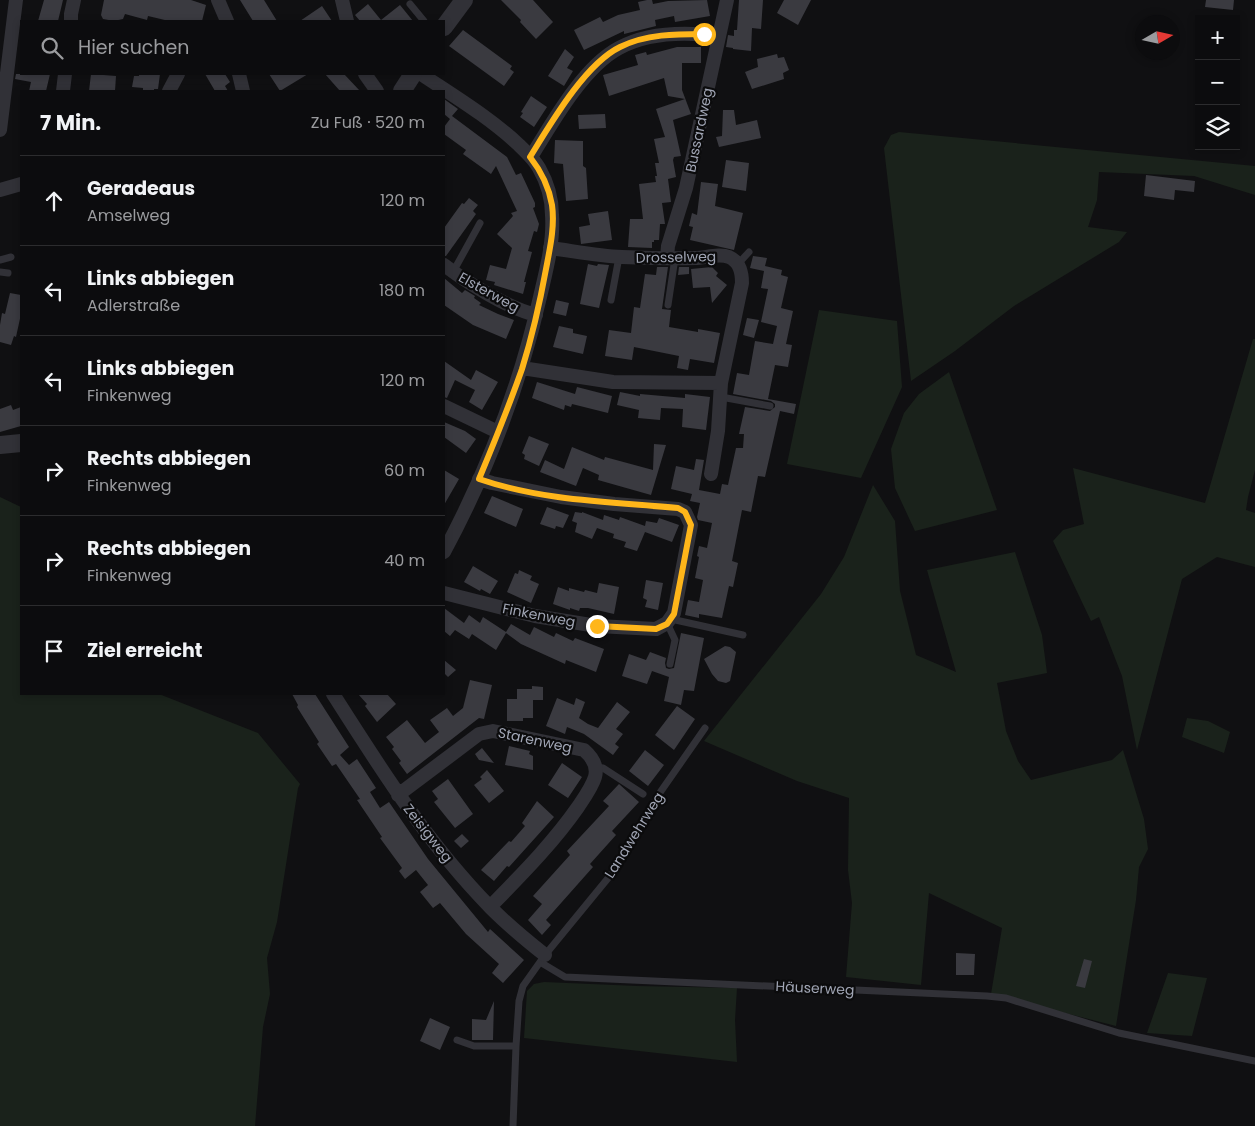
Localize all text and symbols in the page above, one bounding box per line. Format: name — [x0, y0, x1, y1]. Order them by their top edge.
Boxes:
north arrow — [1135, 15, 1180, 60]
map controls — [1195, 15, 1240, 150]
button: + — [1195, 15, 1240, 60]
search box — [20, 20, 445, 75]
route start — [693, 23, 716, 46]
icon: search — [38, 34, 66, 62]
text: Hier suchen — [78, 34, 189, 61]
button: − — [1195, 60, 1240, 105]
street label: Bussardweg — [680, 86, 718, 174]
button: layers — [1195, 105, 1240, 150]
text: 7 Min. — [40, 108, 101, 137]
text: Zu Fuß · 520 m — [311, 111, 425, 134]
text: Geradeaus — [87, 175, 195, 202]
icon: ahead — [40, 187, 68, 215]
text: 120 m — [380, 189, 425, 212]
text: Amselweg — [87, 204, 170, 227]
street label: Drosselweg — [636, 246, 716, 268]
text: Links abbiegen — [87, 265, 234, 292]
street label: Elsterweg — [455, 267, 523, 317]
icon: left — [40, 277, 68, 305]
text: 180 m — [379, 279, 425, 302]
text: Adlerstraße — [87, 294, 180, 317]
text: Links abbiegen — [87, 355, 234, 382]
icon: left — [40, 367, 68, 395]
text: 120 m — [380, 369, 425, 392]
text: Finkenweg — [87, 384, 172, 407]
text: Rechts abbiegen — [87, 445, 251, 472]
icon: right — [40, 457, 68, 485]
text: 60 m — [384, 459, 425, 482]
text: Finkenweg — [87, 474, 172, 497]
text: Rechts abbiegen — [87, 535, 251, 562]
icon: right — [40, 547, 68, 575]
text: 40 m — [384, 549, 425, 572]
text: Finkenweg — [87, 564, 172, 587]
street label: Finkenweg — [501, 598, 577, 632]
route end — [586, 615, 609, 638]
icon: arrive — [40, 637, 68, 665]
text: Ziel erreicht — [87, 637, 203, 664]
street label: Starenweg — [496, 722, 574, 758]
street label: Landwehrweg — [600, 788, 668, 882]
street label: Zeisigweg — [399, 799, 457, 867]
street label: Häuserweg — [775, 976, 855, 1000]

